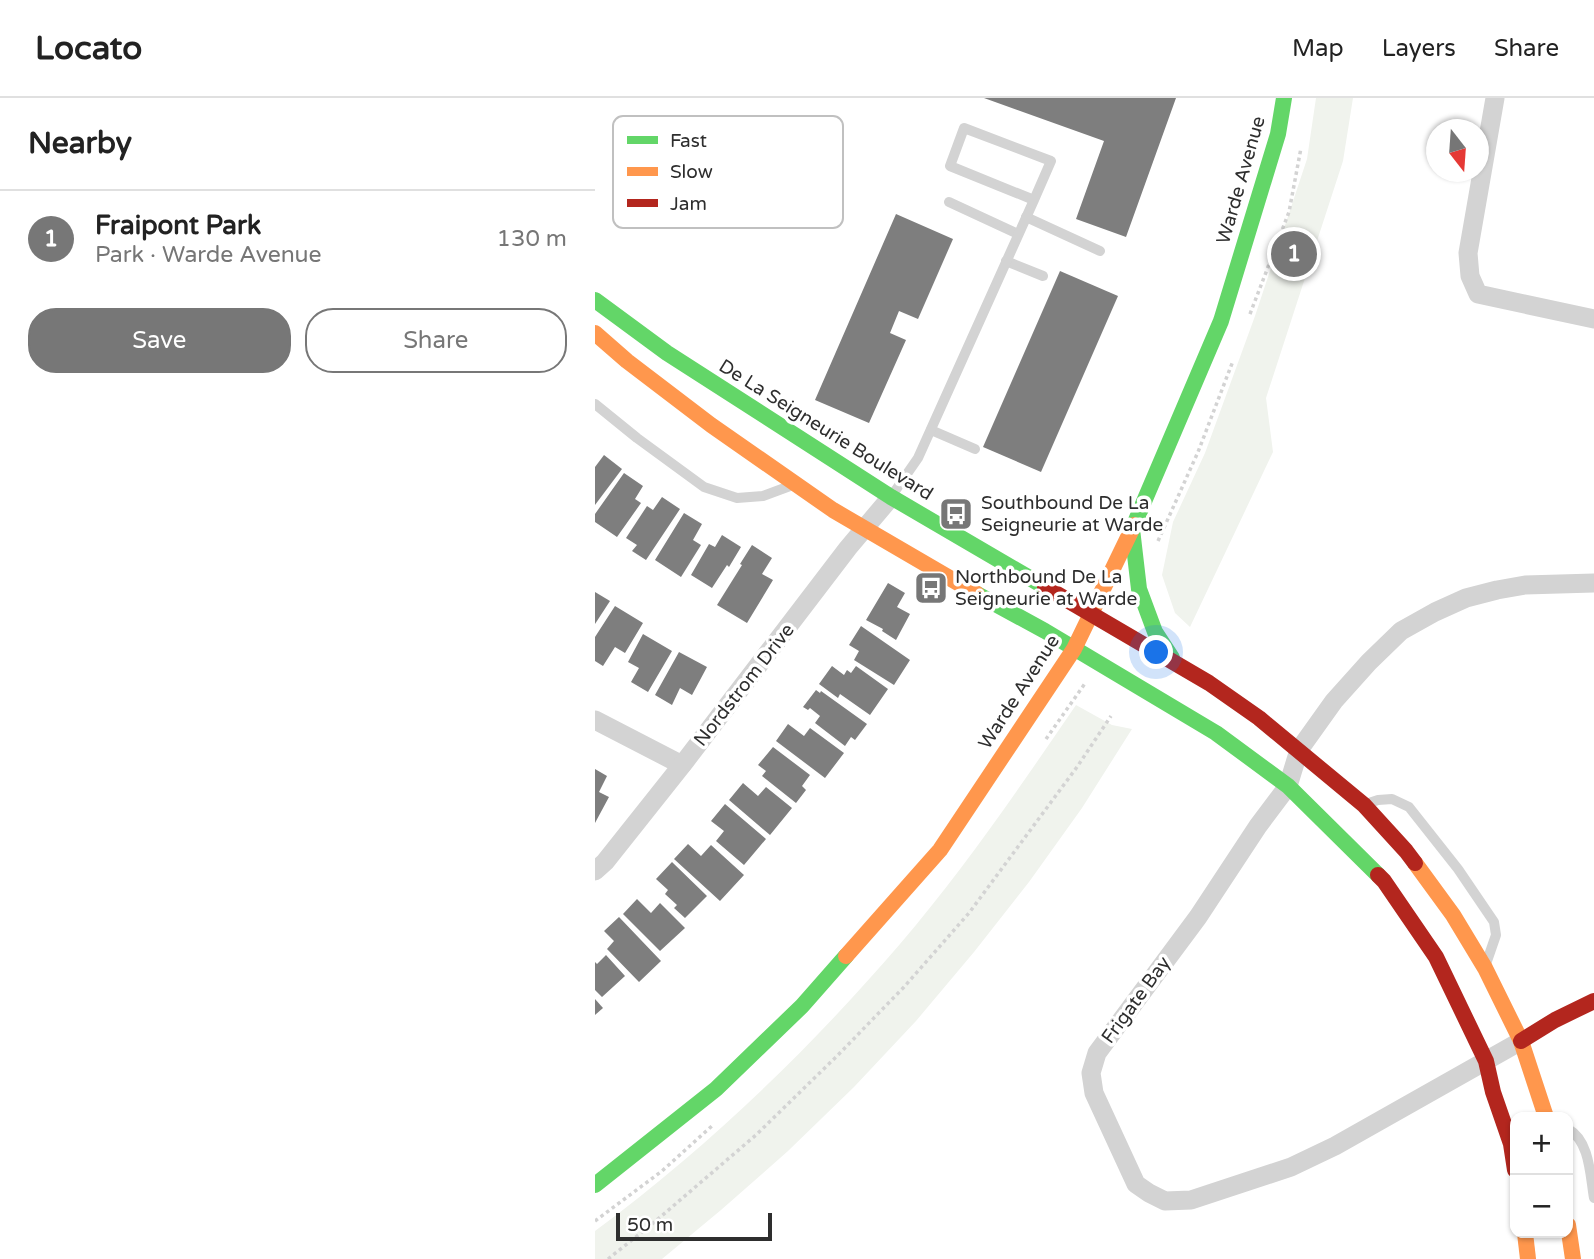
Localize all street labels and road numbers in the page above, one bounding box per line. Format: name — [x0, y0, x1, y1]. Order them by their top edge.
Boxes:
street label: Warde Avenue — [1212, 114, 1270, 246]
street label: De La Seigneurie Boulevard — [715, 355, 937, 505]
street label: Nordstrom Drive — [689, 619, 799, 751]
street label: Warde Avenue — [974, 631, 1064, 753]
street label: Frigate Bay — [1097, 952, 1175, 1048]

